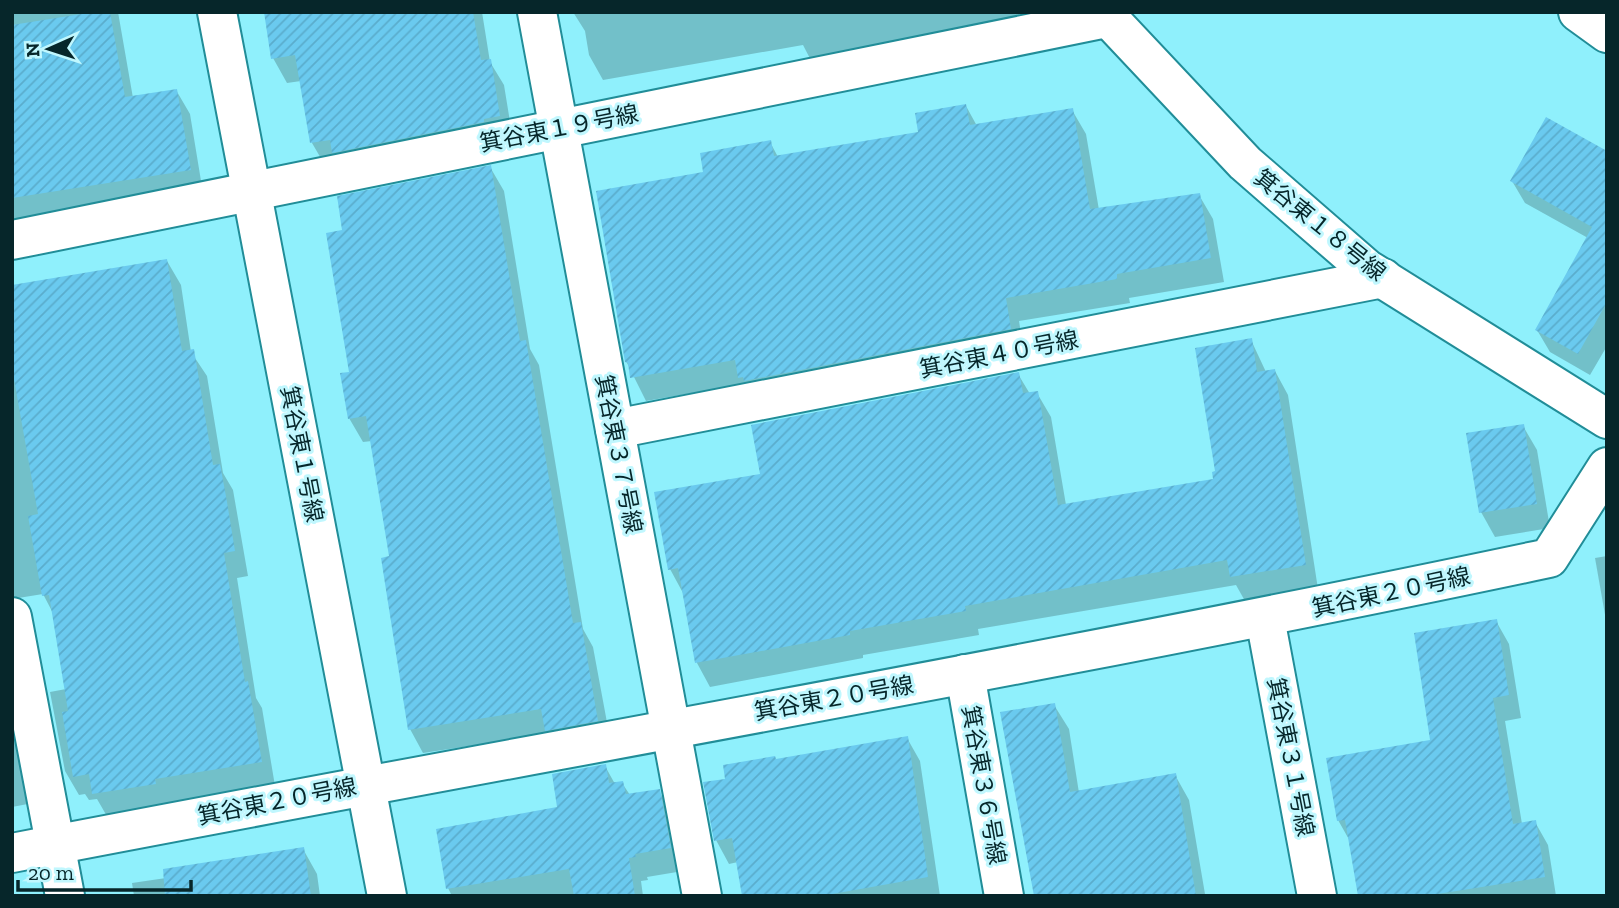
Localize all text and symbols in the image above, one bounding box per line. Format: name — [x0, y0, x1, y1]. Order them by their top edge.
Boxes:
north arrow — [14, 14, 84, 84]
text: N — [21, 42, 44, 58]
street label: 箕谷東１９号線 — [477, 99, 641, 157]
street label: 箕谷東１８号線 — [1249, 163, 1391, 287]
street label: 箕谷東４０号線 — [917, 325, 1081, 383]
street label: 箕谷東３７号線 — [590, 372, 648, 536]
street label: 箕谷東１号線 — [275, 384, 329, 524]
street label: 箕谷東２０号線 — [1309, 562, 1473, 622]
street label: 箕谷東２０号線 — [752, 670, 916, 726]
street label: 箕谷東３１号線 — [1262, 675, 1320, 839]
street label: 箕谷東３６号線 — [956, 703, 1012, 867]
street label: 箕谷東２０号線 — [195, 772, 359, 830]
scale bar — [18, 848, 191, 892]
text: 20 m — [28, 860, 74, 885]

